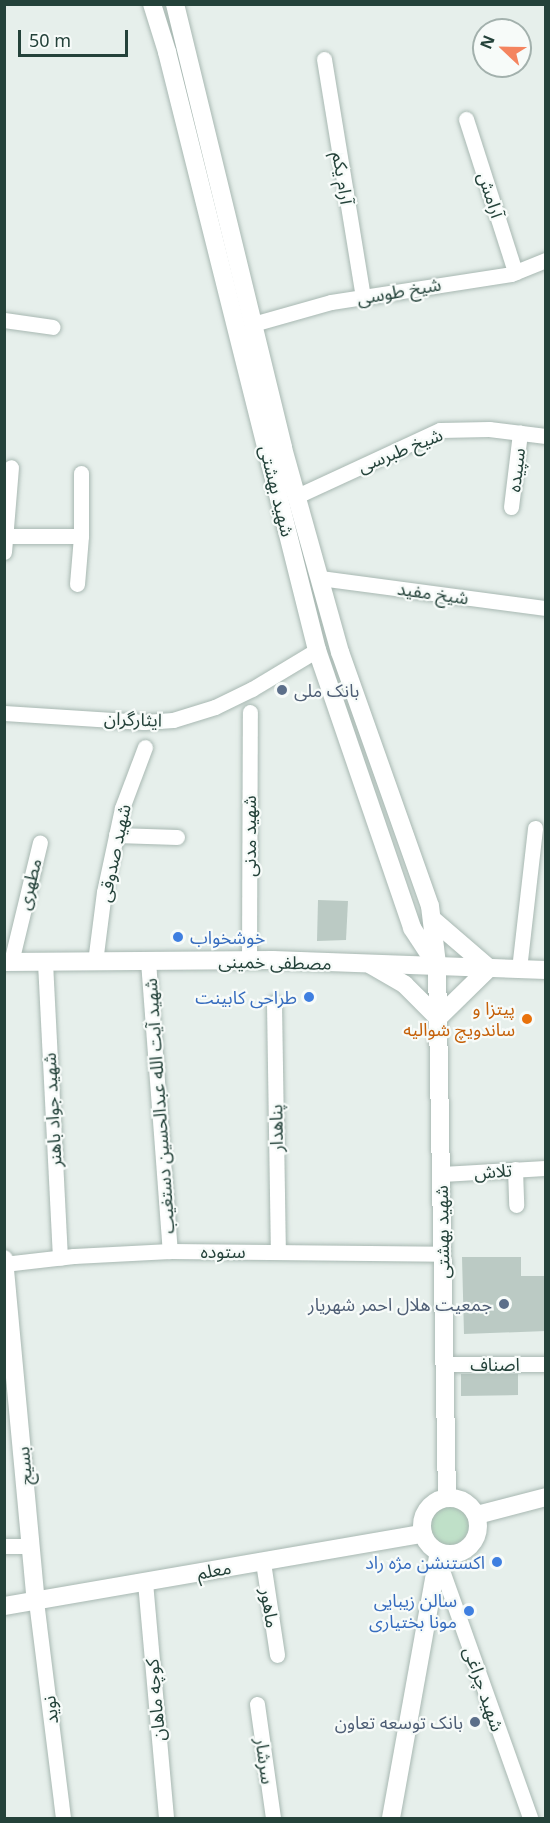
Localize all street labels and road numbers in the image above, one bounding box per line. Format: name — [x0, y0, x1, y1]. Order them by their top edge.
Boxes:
street label: آرام یکم — [328, 150, 358, 206]
street label: آرامش — [473, 169, 509, 221]
street label: شیخ طوسی — [355, 273, 443, 309]
street label: شیخ طبرسی — [354, 423, 446, 477]
street label: شهید بهشتی — [255, 443, 299, 539]
street label: سپیده — [503, 447, 529, 493]
street label: شیخ مفید — [396, 577, 470, 609]
street label: ایثارگران — [104, 707, 162, 731]
street label: شهید مدنی — [238, 795, 260, 877]
street label: شهید صدوقی — [93, 802, 135, 904]
street label: مطهری — [12, 856, 46, 912]
street label: مصطفی خمینی — [218, 950, 332, 974]
street label: شهید آیت الله عبدالحسین دستغیب — [139, 977, 179, 1235]
street label: شهید جواد باهنر — [38, 1052, 66, 1168]
street label: پناهدار — [265, 1104, 287, 1152]
street label: تلاش — [473, 1159, 513, 1183]
street label: شهید بهشتی — [430, 1185, 454, 1279]
street label: ستوده — [200, 1240, 246, 1262]
street label: اصناف — [470, 1353, 520, 1375]
street label: بسیج — [12, 1446, 36, 1486]
street label: معلم — [195, 1556, 233, 1584]
street label: ماهور — [256, 1586, 284, 1630]
street label: شهید چراغی — [459, 1644, 509, 1734]
street label: کوچه ماهان — [141, 1658, 169, 1742]
street label: نوید — [38, 1695, 62, 1725]
street label: سرشار — [251, 1736, 279, 1786]

